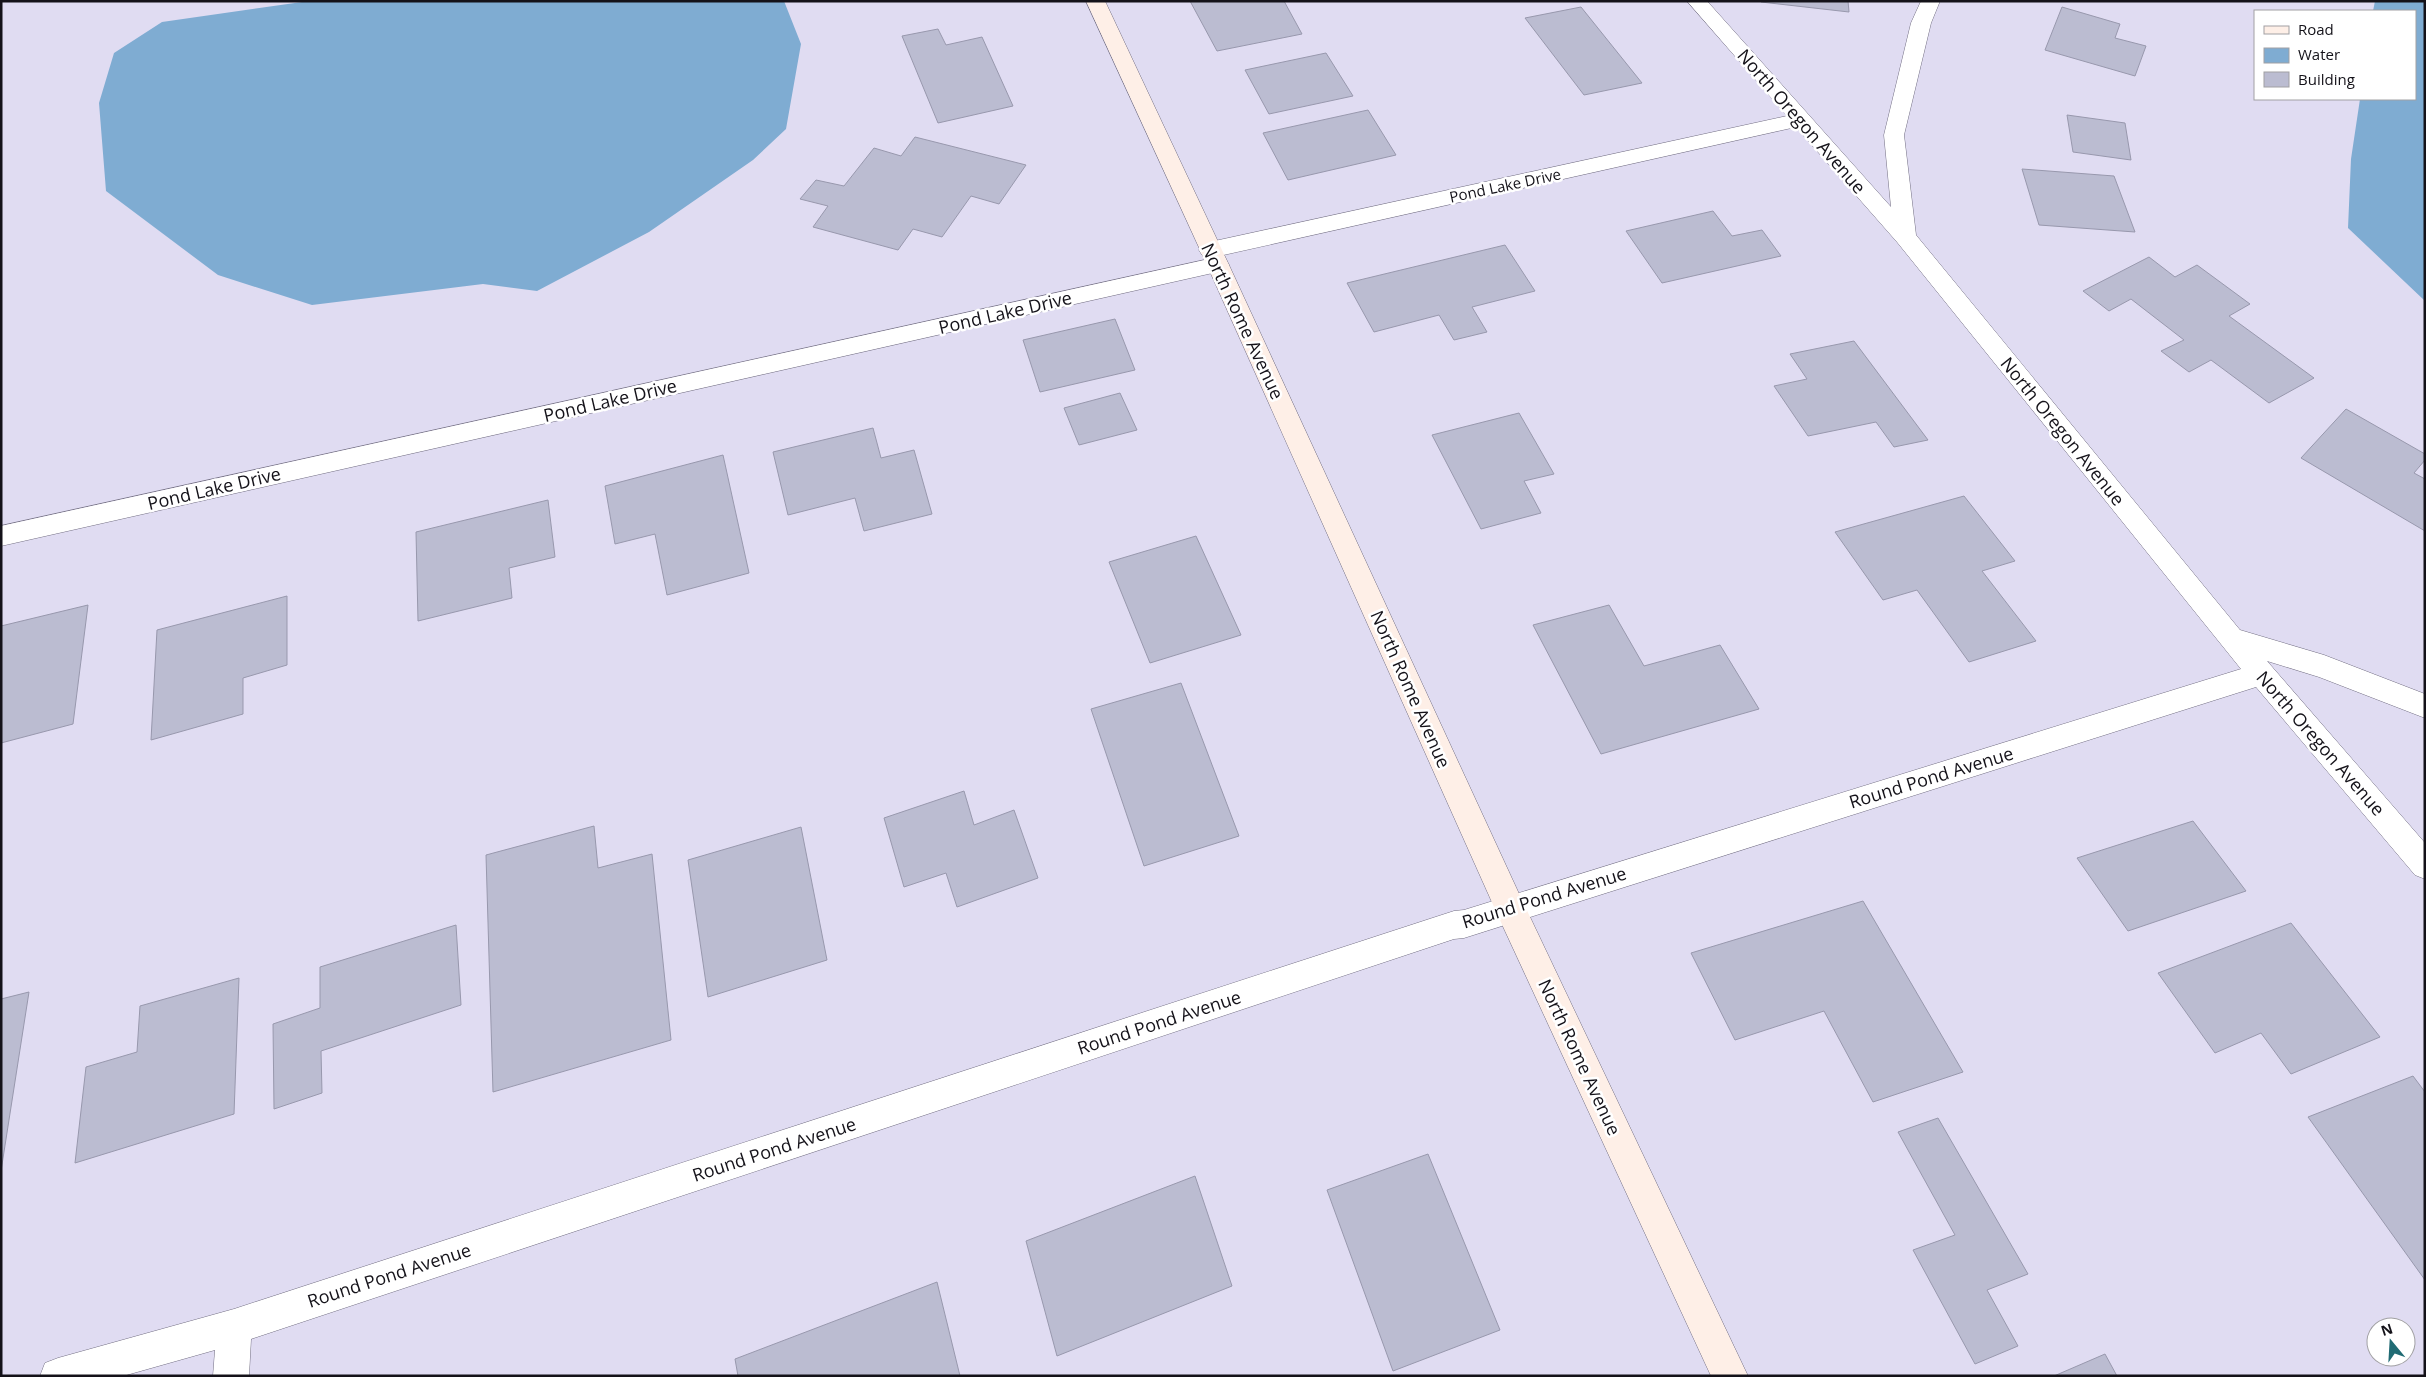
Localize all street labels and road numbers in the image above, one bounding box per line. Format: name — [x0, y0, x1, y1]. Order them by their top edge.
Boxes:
street label: North Oregon Avenue — [1732, 44, 1872, 198]
street label: Pond Lake Drive — [1447, 163, 1563, 207]
street label: North Rome Avenue — [1196, 239, 1290, 403]
street label: Pond Lake Drive — [936, 285, 1074, 339]
street label: North Oregon Avenue — [1996, 352, 2130, 510]
street label: Pond Lake Drive — [541, 373, 679, 427]
street label: Pond Lake Drive — [145, 461, 283, 515]
street label: North Rome Avenue — [1365, 607, 1457, 771]
street label: North Oregon Avenue — [2251, 666, 2391, 820]
street label: Round Pond Avenue — [1846, 741, 2016, 813]
street label: Round Pond Avenue — [1459, 861, 1629, 933]
street label: North Rome Avenue — [1533, 975, 1627, 1139]
street label: Round Pond Avenue — [1074, 984, 1244, 1060]
street label: Round Pond Avenue — [689, 1111, 859, 1187]
street label: Round Pond Avenue — [304, 1237, 474, 1313]

